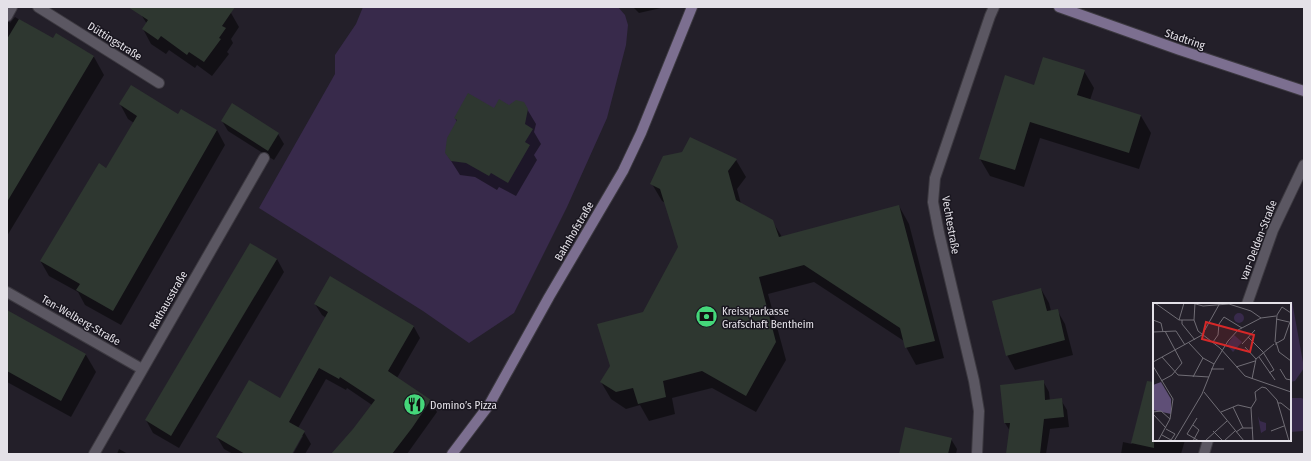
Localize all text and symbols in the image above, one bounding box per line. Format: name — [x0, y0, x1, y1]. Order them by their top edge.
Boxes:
street label: Düttingstraße — [85, 20, 144, 63]
street label: Stadtring — [1163, 27, 1207, 53]
street label: Vechtestraße — [939, 195, 962, 255]
street label: van-Delden-Straße — [1237, 198, 1280, 282]
street label: Bahnhofstraße — [552, 199, 597, 263]
street label: Rathausstraße — [147, 269, 190, 332]
street label: Ten-Welberg-Straße — [39, 293, 123, 348]
inset map — [1153, 303, 1291, 441]
bank icon: Kreissparkasse Grafschaft Bentheim — [694, 304, 720, 330]
place label: Kreissparkasse Grafschaft Bentheim — [722, 305, 814, 331]
restaurant icon: Domino’s Pizza — [401, 392, 427, 418]
place label: Domino’s Pizza — [430, 399, 497, 412]

